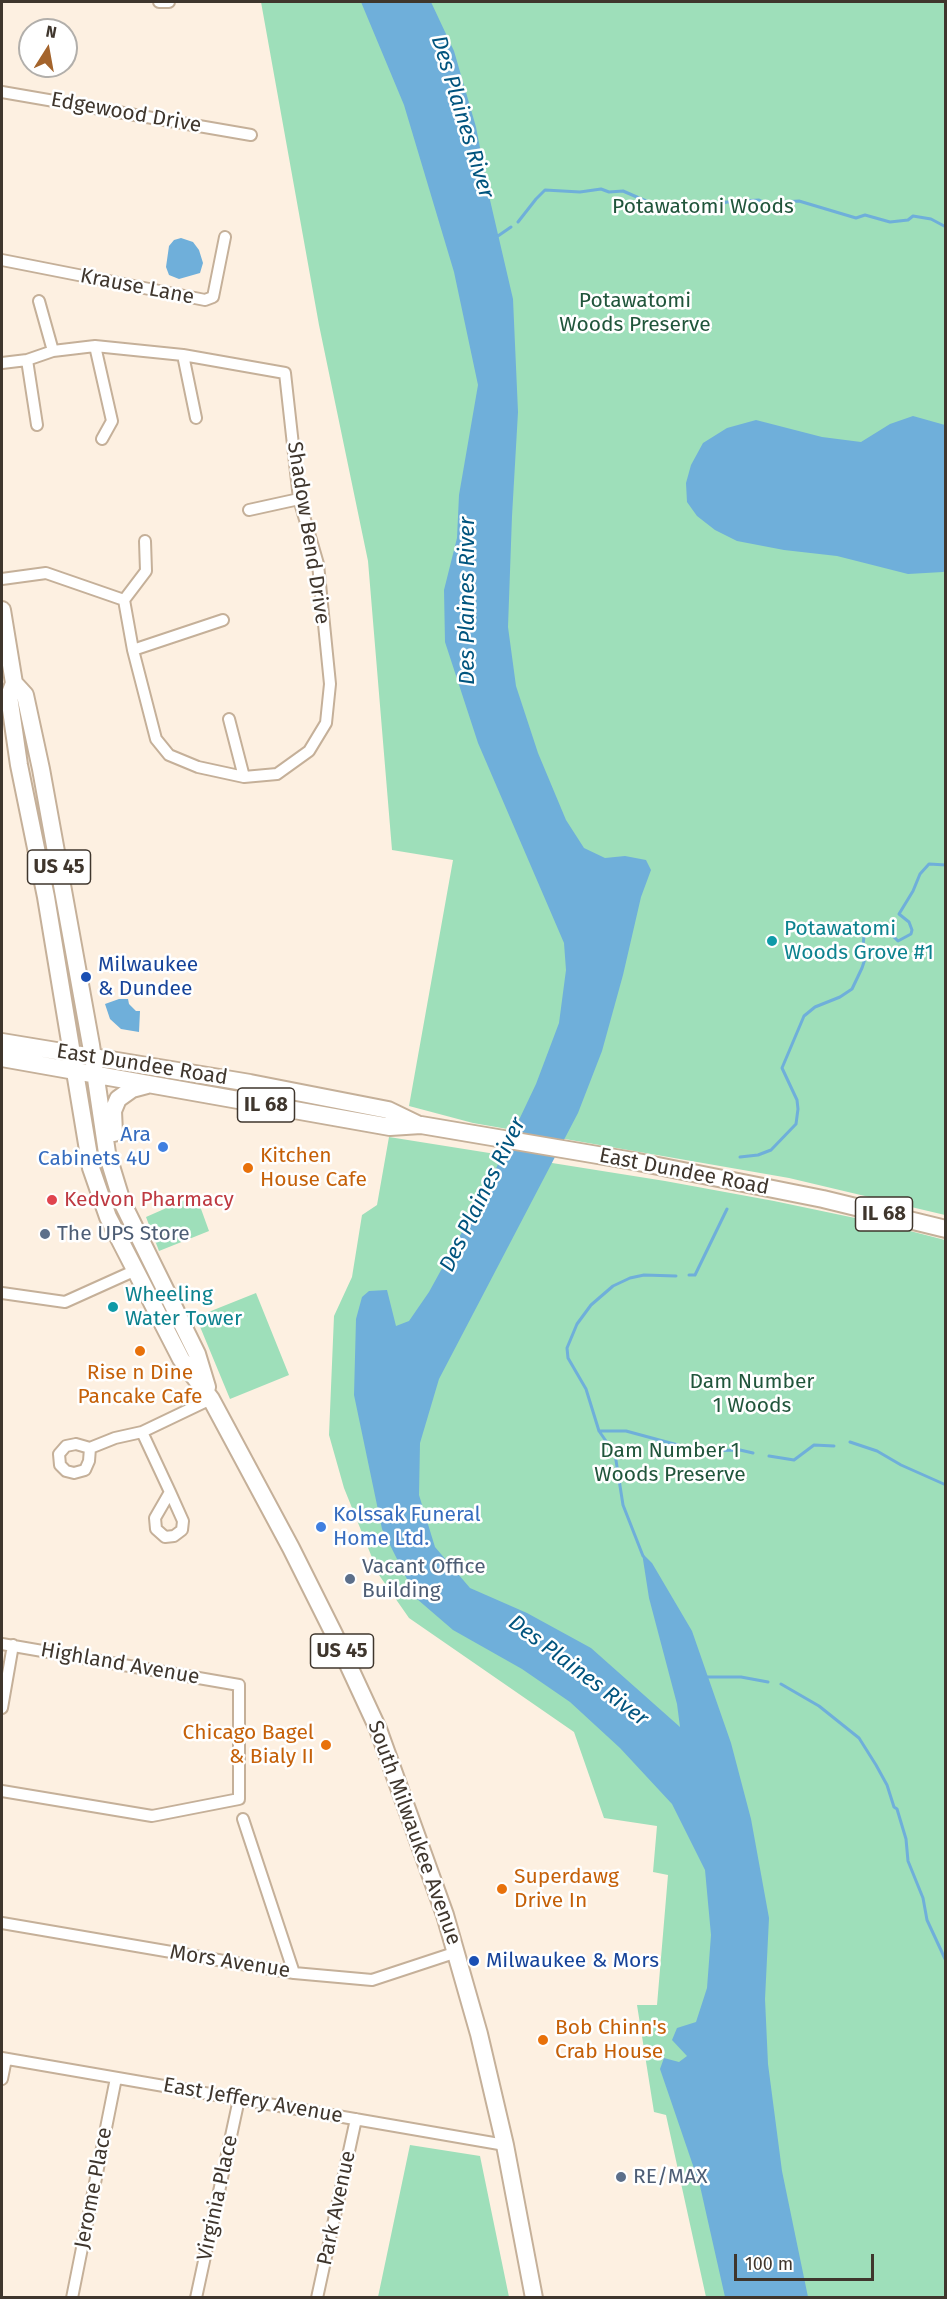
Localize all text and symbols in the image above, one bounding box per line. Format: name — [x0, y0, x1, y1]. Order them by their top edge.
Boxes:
north arrow — [18, 18, 78, 78]
text: N — [44, 21, 58, 42]
water label: Des Plaines River — [425, 33, 499, 201]
street label: Edgewood Drive — [49, 87, 203, 139]
park label: Potawatomi Woods — [612, 194, 794, 220]
street label: Krause Lane — [78, 264, 196, 310]
park label: Potawatomi Woods Preserve — [559, 288, 711, 338]
street label: Shadow Bend Drive — [281, 440, 335, 626]
water label: Des Plaines River — [455, 517, 481, 685]
road number: US 45 — [28, 850, 90, 884]
place label: Potawatomi Woods Grove #1 — [784, 916, 934, 966]
marker: Potawatomi Woods Grove #1 — [765, 934, 779, 948]
place label: Milwaukee & Dundee — [98, 952, 198, 1002]
marker: Milwaukee & Dundee — [79, 970, 93, 984]
street label: East Dundee Road — [55, 1039, 229, 1091]
road number: IL 68 — [238, 1088, 294, 1122]
water label: Des Plaines River — [434, 1114, 532, 1276]
place label: Ara Cabinets 4U — [38, 1122, 151, 1172]
marker: Ara Cabinets 4U — [156, 1140, 170, 1154]
place label: Kitchen House Cafe — [260, 1143, 367, 1193]
street label: East Dundee Road — [597, 1143, 771, 1201]
marker: Kitchen House Cafe — [241, 1161, 255, 1175]
place label: Kedvon Pharmacy — [64, 1187, 234, 1213]
marker: Kedvon Pharmacy — [45, 1193, 59, 1207]
road number: IL 68 — [856, 1197, 912, 1231]
place label: The UPS Store — [57, 1221, 190, 1247]
marker: The UPS Store — [38, 1227, 52, 1241]
place label: Wheeling Water Tower — [125, 1282, 242, 1332]
marker: Wheeling Water Tower — [106, 1300, 120, 1314]
marker: Rise n Dine Pancake Cafe — [133, 1344, 147, 1358]
place label: Rise n Dine Pancake Cafe — [78, 1360, 202, 1410]
park label: Dam Number 1 Woods — [690, 1369, 814, 1419]
park label: Dam Number 1 Woods Preserve — [594, 1438, 746, 1488]
place label: Kolssak Funeral Home Ltd. — [333, 1502, 481, 1552]
marker: Kolssak Funeral Home Ltd. — [314, 1520, 328, 1534]
place label: Vacant Office Building — [362, 1554, 486, 1604]
marker: Vacant Office Building — [343, 1572, 357, 1586]
water label: Des Plaines River — [503, 1610, 653, 1732]
road number: US 45 — [310, 1634, 374, 1668]
street label: Highland Avenue — [39, 1638, 201, 1690]
street label: South Milwaukee Avenue — [362, 1717, 466, 1949]
place label: Chicago Bagel & Bialy II — [183, 1720, 314, 1770]
marker: Chicago Bagel & Bialy II — [319, 1738, 333, 1752]
place label: Superdawg Drive In — [514, 1864, 619, 1914]
marker: Superdawg Drive In — [495, 1882, 509, 1896]
street label: Mors Avenue — [168, 1940, 292, 1984]
place label: Milwaukee & Mors — [486, 1948, 659, 1974]
marker: Milwaukee & Mors — [467, 1954, 481, 1968]
place label: Bob Chinn's Crab House — [555, 2015, 666, 2065]
marker: Bob Chinn's Crab House — [536, 2033, 550, 2047]
street label: East Jeffery Avenue — [161, 2073, 345, 2129]
street label: Jerome Place — [70, 2125, 118, 2251]
street label: Virginia Place — [192, 2133, 244, 2263]
street label: Park Avenue — [313, 2148, 361, 2268]
place label: RE/MAX — [633, 2164, 708, 2190]
marker: RE/MAX — [614, 2170, 628, 2184]
scale bar — [737, 2242, 876, 2280]
text: 100 m — [745, 2253, 793, 2275]

